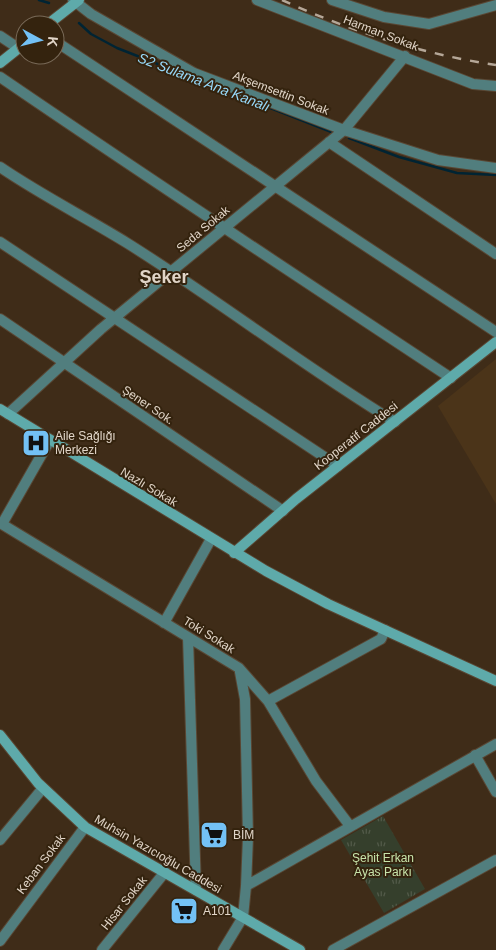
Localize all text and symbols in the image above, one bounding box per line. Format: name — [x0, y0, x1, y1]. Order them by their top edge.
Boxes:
street label: Harman Sokak — [341, 12, 421, 54]
north arrow — [15, 15, 65, 65]
text: K — [44, 36, 61, 48]
water label: S2 Sulama Ana Kanalı — [136, 49, 272, 115]
street label: Akşemsettin Sokak — [231, 68, 332, 118]
street label: Seda Sokak — [174, 202, 233, 255]
district label: Şeker — [139, 267, 189, 287]
street label: Şener Sok. — [119, 383, 177, 427]
street label: Kooperatif Caddesi — [311, 399, 401, 473]
hospital icon: Aile Sağlığı Merkezi — [21, 428, 51, 458]
place label: Aile Sağlığı Merkezi — [55, 429, 116, 457]
street label: Nazlı Sokak — [118, 465, 181, 510]
street label: Toki Sokak — [181, 614, 238, 657]
street label: Muhsin Yazıcıoğlu Caddesi — [92, 812, 224, 896]
supermarket icon: BİM — [199, 820, 229, 850]
place label: BİM — [233, 828, 254, 842]
street label: Keban Sokak — [14, 830, 69, 897]
park label: Şehit Erkan Ayas Parkı — [352, 851, 414, 879]
street label: Hisar Sokak — [98, 873, 150, 933]
supermarket icon: A101 — [169, 896, 199, 926]
place label: A101 — [203, 904, 231, 918]

